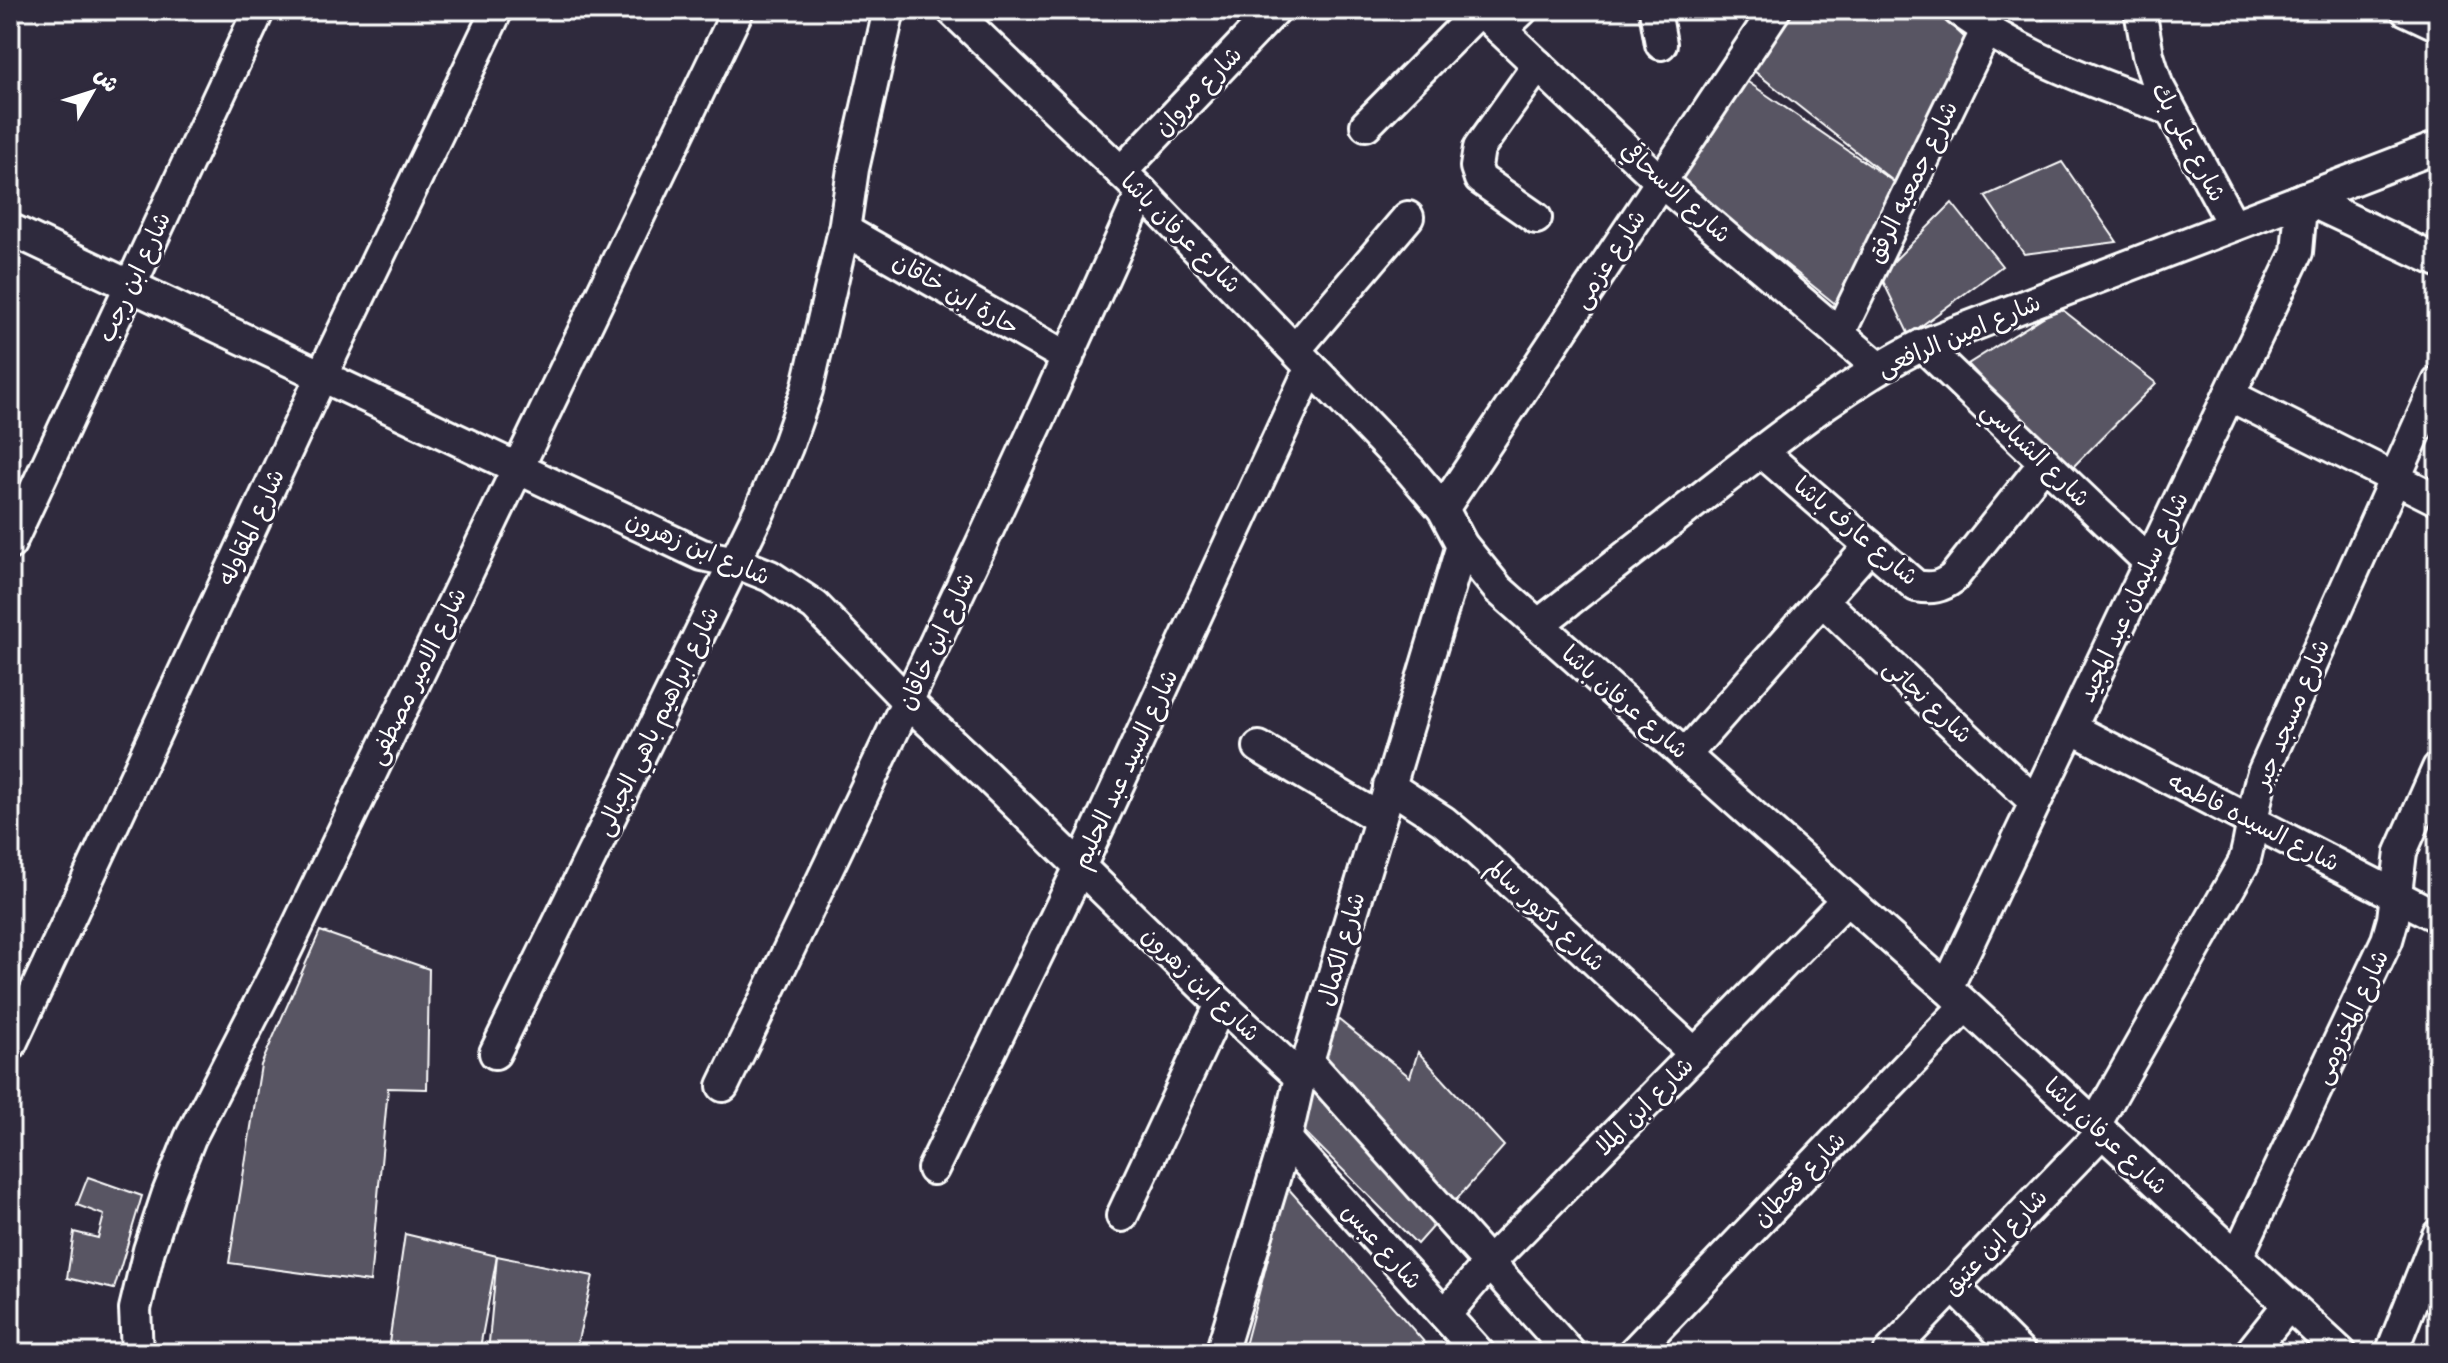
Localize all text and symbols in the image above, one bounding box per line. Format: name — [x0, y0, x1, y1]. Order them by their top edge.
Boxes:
street label: شارع مروان — [1148, 40, 1250, 144]
north arrow — [52, 52, 132, 132]
text: ش — [88, 62, 124, 98]
street label: شارع على بك — [2143, 78, 2232, 208]
street label: شارع جمعيه الرفق — [1861, 96, 1966, 269]
street label: شارع الاسحاقي — [1613, 134, 1738, 251]
street label: شارع عرفان باشا — [1113, 167, 1247, 301]
street label: شارع عزمى — [1567, 204, 1654, 315]
street label: شارع ابن رجب — [92, 207, 179, 348]
street label: حارة ابن خاقان — [887, 247, 1024, 342]
street label: شارع امين الرافعى — [1873, 288, 2046, 385]
street label: شارع الشباسي — [1971, 395, 2096, 518]
street label: شارع المقاوله — [212, 464, 293, 591]
street label: شارع عارف باشا — [1786, 471, 1924, 593]
street label: شارع سليمان عبد المجيد — [2072, 488, 2197, 708]
street label: شارع ابن زهرون — [621, 505, 774, 594]
street label: شارع ابن خاقان — [892, 568, 983, 716]
street label: شارع الامير مصطفى — [362, 583, 475, 771]
street label: شارع ابراهيم باهي الجبالى — [589, 602, 731, 843]
street label: شارع مسجد جبر — [2246, 635, 2338, 796]
street label: شارع عرفان باشا — [1554, 639, 1694, 767]
street label: شارع نجاتى — [1876, 653, 1978, 751]
street label: شارع السيد عبد الحليم — [1067, 665, 1187, 875]
street label: شارع السيده فاطمه — [2162, 767, 2344, 880]
street label: شارع دكتور سالم — [1478, 853, 1611, 980]
street label: شارع الكمال — [1311, 889, 1373, 1010]
street label: شارع ابن زهرون — [1134, 921, 1266, 1050]
street label: شارع المخزومى — [2308, 945, 2397, 1090]
street label: شارع ابن الملا — [1589, 1051, 1701, 1163]
street label: شارع عرفان باشا — [2036, 1072, 2174, 1202]
street label: شارع قحطان — [1747, 1126, 1853, 1234]
street label: شارع ابن عتيق — [1937, 1183, 2055, 1303]
street label: شارع عبس — [1334, 1197, 1428, 1297]

